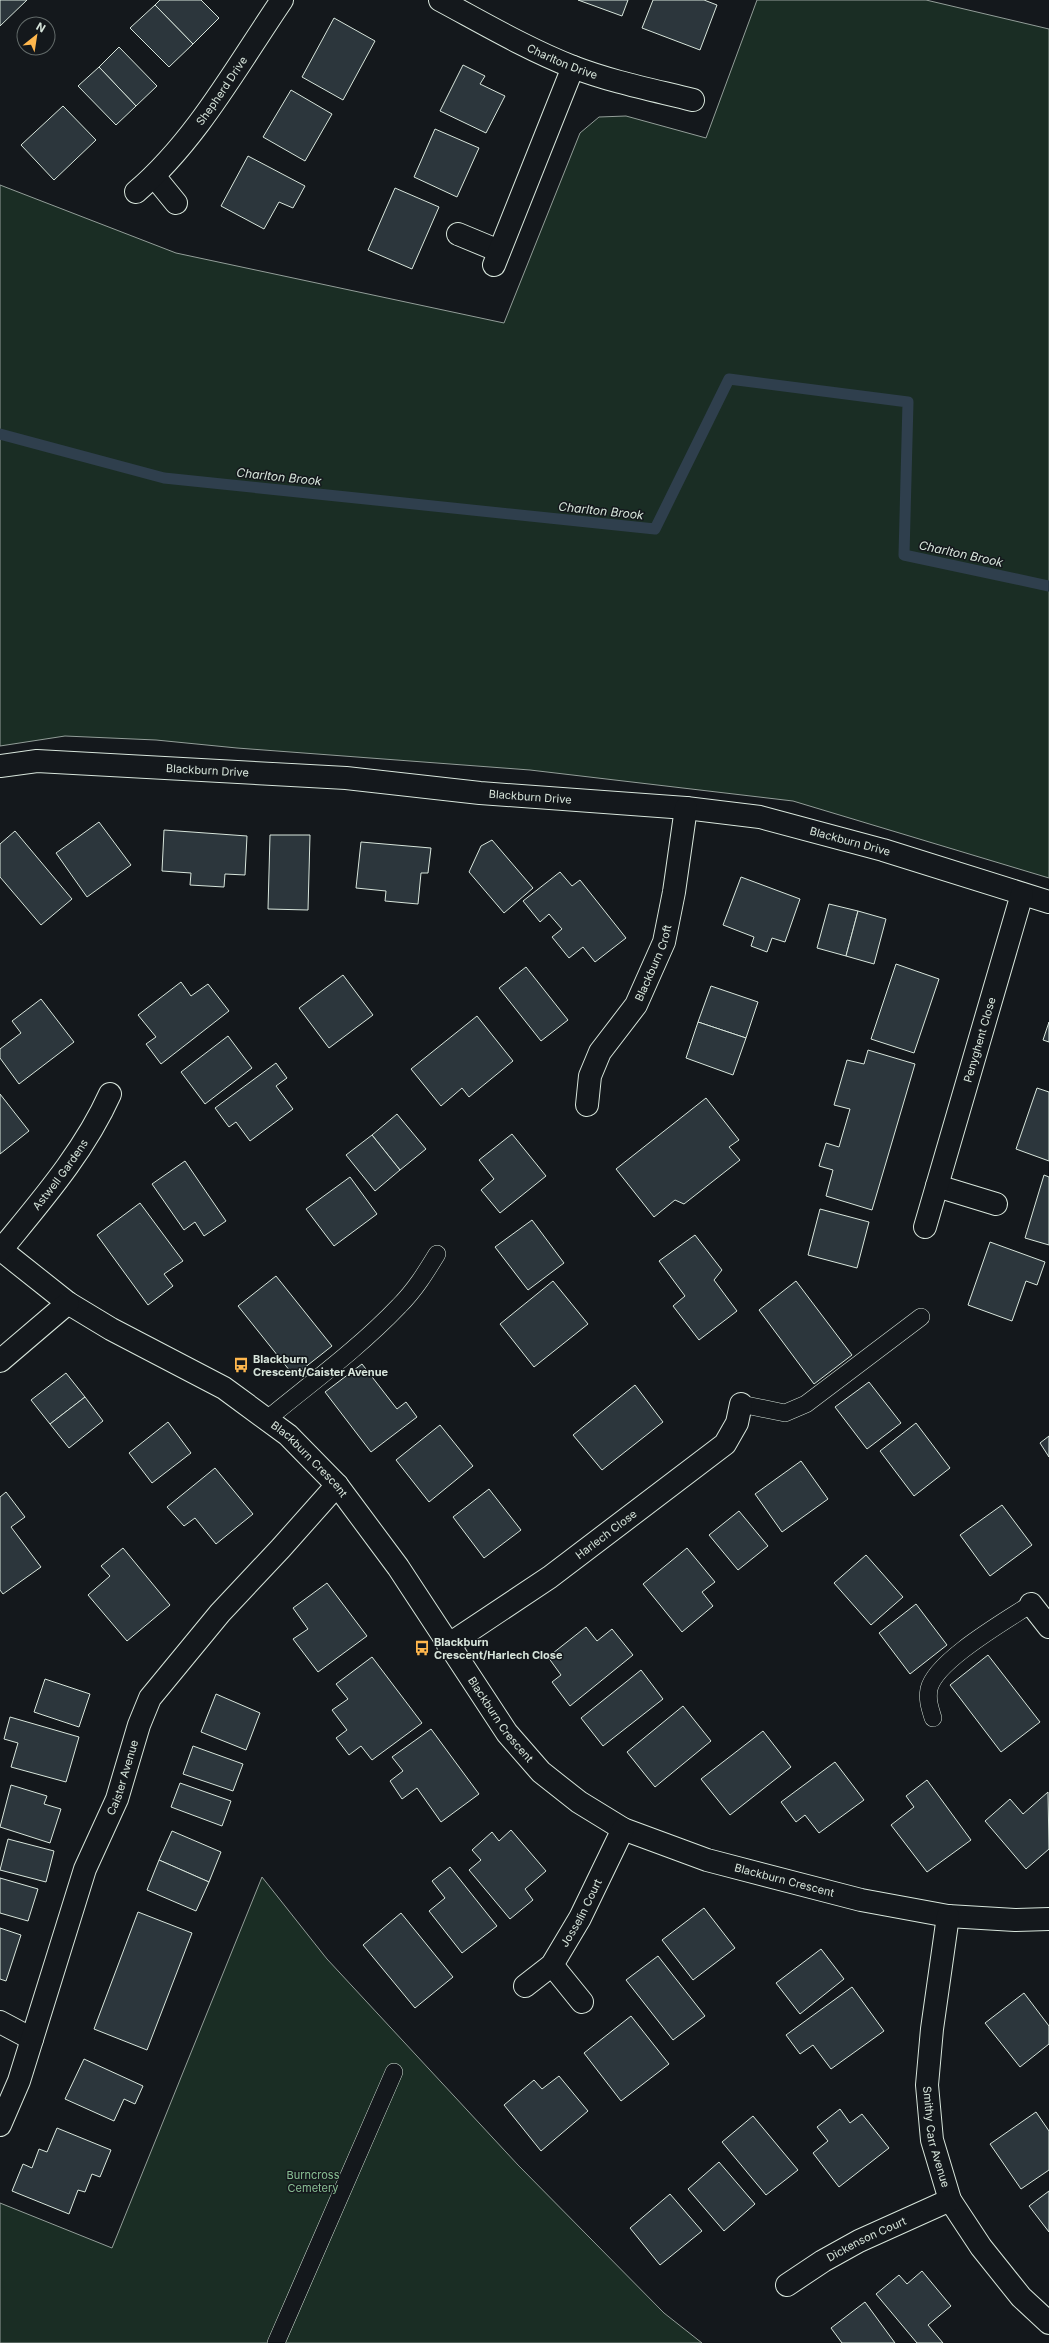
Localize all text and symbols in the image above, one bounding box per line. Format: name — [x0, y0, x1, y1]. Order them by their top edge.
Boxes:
north arrow — [16, 16, 56, 56]
text: N — [34, 19, 48, 35]
street label: Charlton Drive — [525, 41, 599, 82]
street label: Shepherd Drive — [193, 54, 250, 128]
water label: Charlton Brook — [236, 465, 323, 488]
water label: Charlton Brook — [558, 499, 645, 522]
water label: Charlton Brook — [918, 537, 1005, 570]
street label: Blackburn Drive — [166, 761, 249, 780]
street label: Blackburn Drive — [488, 787, 572, 807]
street label: Blackburn Drive — [808, 824, 892, 859]
street label: Blackburn Croft — [632, 923, 674, 1003]
street label: Penyghent Close — [960, 996, 999, 1084]
street label: Astwell Gardens — [30, 1136, 91, 1213]
place label: Blackburn Crescent/Caister Avenue — [253, 1352, 389, 1379]
bus stop icon: Blackburn Crescent/Caister Avenue — [232, 1356, 250, 1374]
street label: Blackburn Crescent — [268, 1418, 351, 1500]
street label: Harlech Close — [573, 1507, 639, 1562]
place label: Blackburn Crescent/Harlech Close — [434, 1635, 563, 1662]
bus stop icon: Blackburn Crescent/Harlech Close — [413, 1639, 431, 1657]
street label: Blackburn Crescent — [465, 1674, 537, 1765]
street label: Caister Avenue — [103, 1738, 141, 1818]
street label: Blackburn Crescent — [733, 1860, 836, 1900]
street label: Josselin Court — [557, 1876, 605, 1949]
street label: Smithy Carr Avenue — [920, 2085, 953, 2189]
park label: Burncross Cemetery — [287, 2168, 340, 2195]
street label: Dickenson Court — [824, 2214, 909, 2265]

